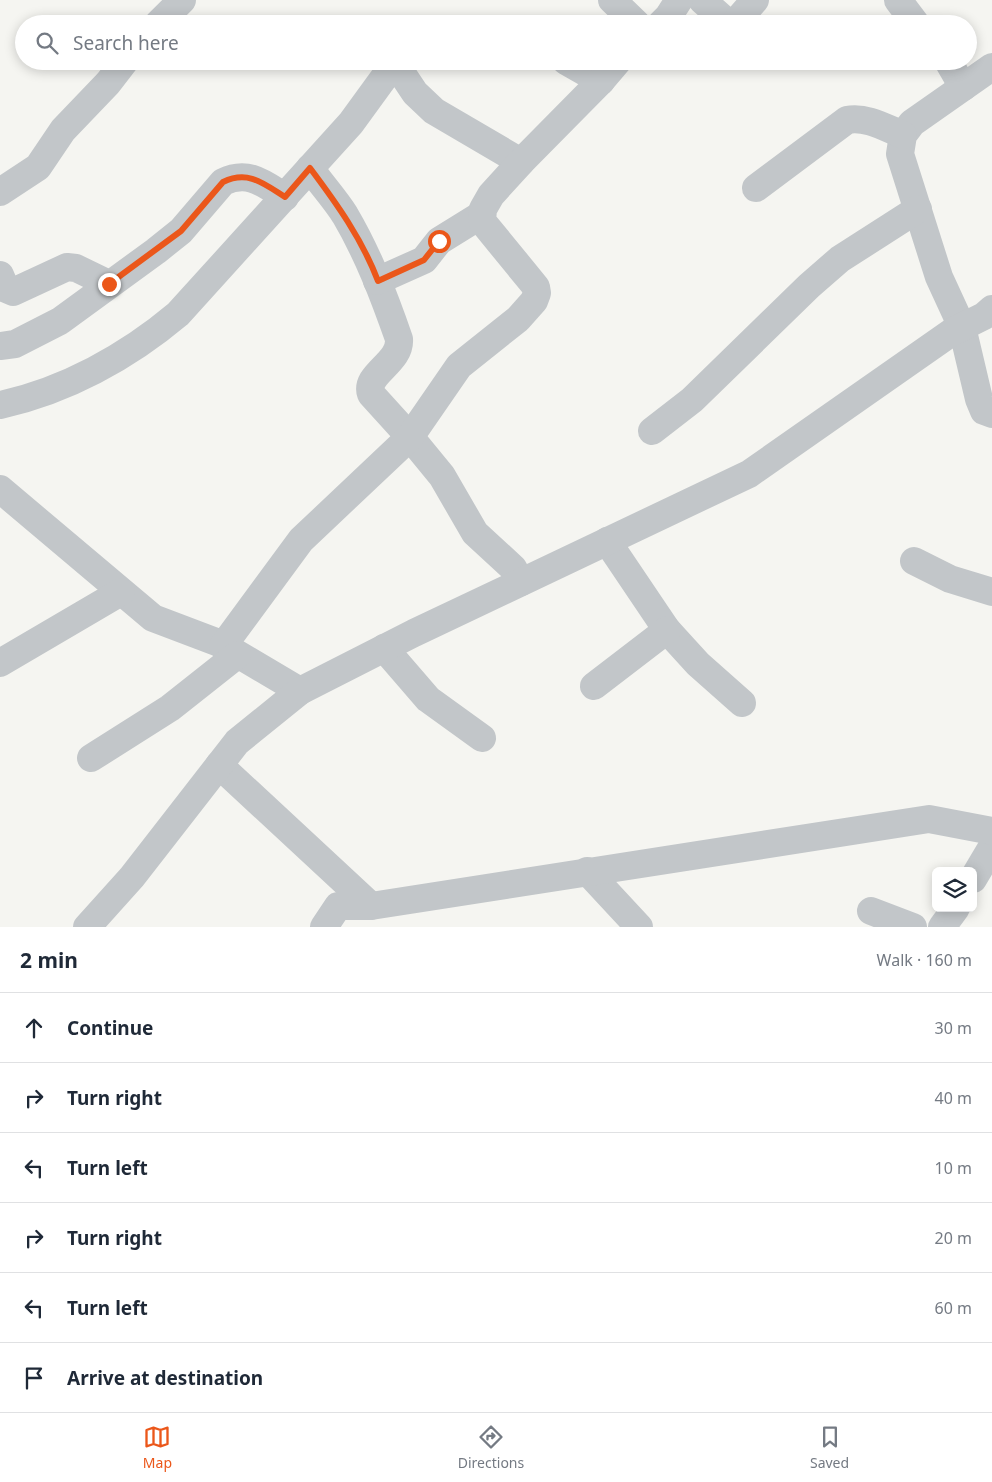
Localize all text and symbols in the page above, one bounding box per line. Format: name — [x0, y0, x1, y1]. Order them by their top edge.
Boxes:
search box — [15, 15, 977, 70]
icon: search — [33, 29, 61, 57]
text: Search here — [73, 30, 179, 56]
route start — [428, 230, 451, 253]
route end — [98, 273, 121, 296]
map controls — [932, 867, 977, 912]
button: layers — [932, 867, 977, 912]
text: 2 min — [20, 946, 78, 974]
text: Walk · 160 m — [877, 949, 972, 971]
icon: ahead — [20, 1014, 48, 1042]
text: Continue — [67, 1015, 153, 1041]
text: 30 m — [935, 1017, 972, 1039]
icon: right — [20, 1084, 48, 1112]
text: Turn right — [67, 1085, 162, 1111]
text: 40 m — [935, 1087, 972, 1109]
icon: left — [20, 1154, 48, 1182]
text: Turn left — [67, 1155, 148, 1181]
text: 10 m — [935, 1157, 972, 1179]
icon: right — [20, 1224, 48, 1252]
text: Turn right — [67, 1225, 162, 1251]
text: 20 m — [935, 1227, 972, 1249]
icon: left — [20, 1294, 48, 1322]
text: Turn left — [67, 1295, 148, 1321]
text: 60 m — [935, 1297, 972, 1319]
icon: arrive — [20, 1364, 48, 1392]
text: Arrive at destination — [67, 1365, 263, 1391]
tab: Map — [143, 1423, 172, 1472]
tab: Directions — [458, 1423, 524, 1472]
tab: Saved — [810, 1423, 849, 1472]

